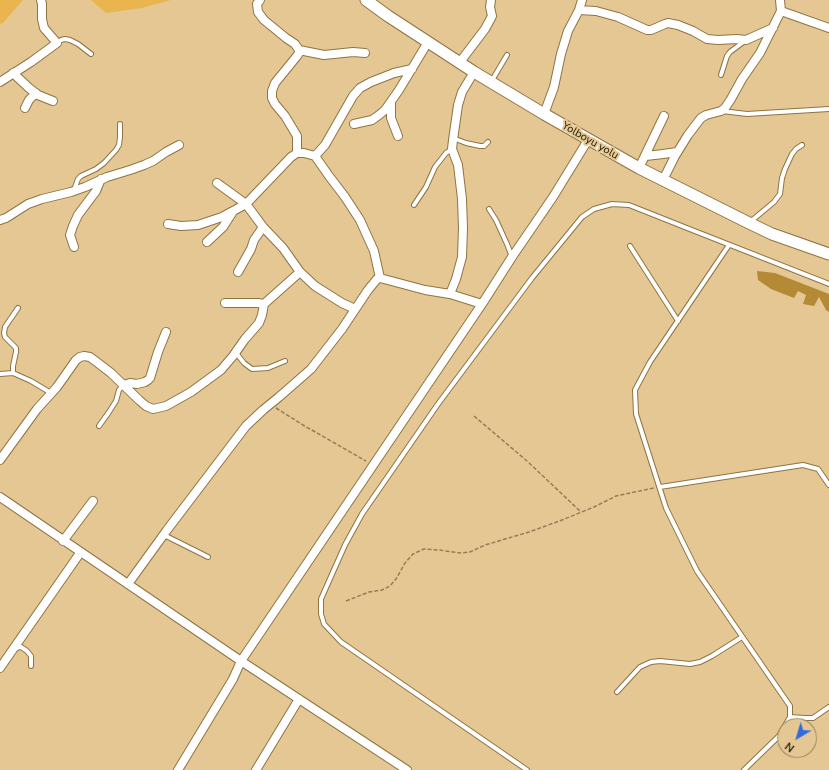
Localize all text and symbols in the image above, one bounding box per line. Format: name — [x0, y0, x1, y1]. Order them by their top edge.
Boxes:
street label: Yolboyu yolu — [559, 119, 621, 163]
north arrow — [777, 718, 817, 758]
text: N — [782, 739, 798, 756]

